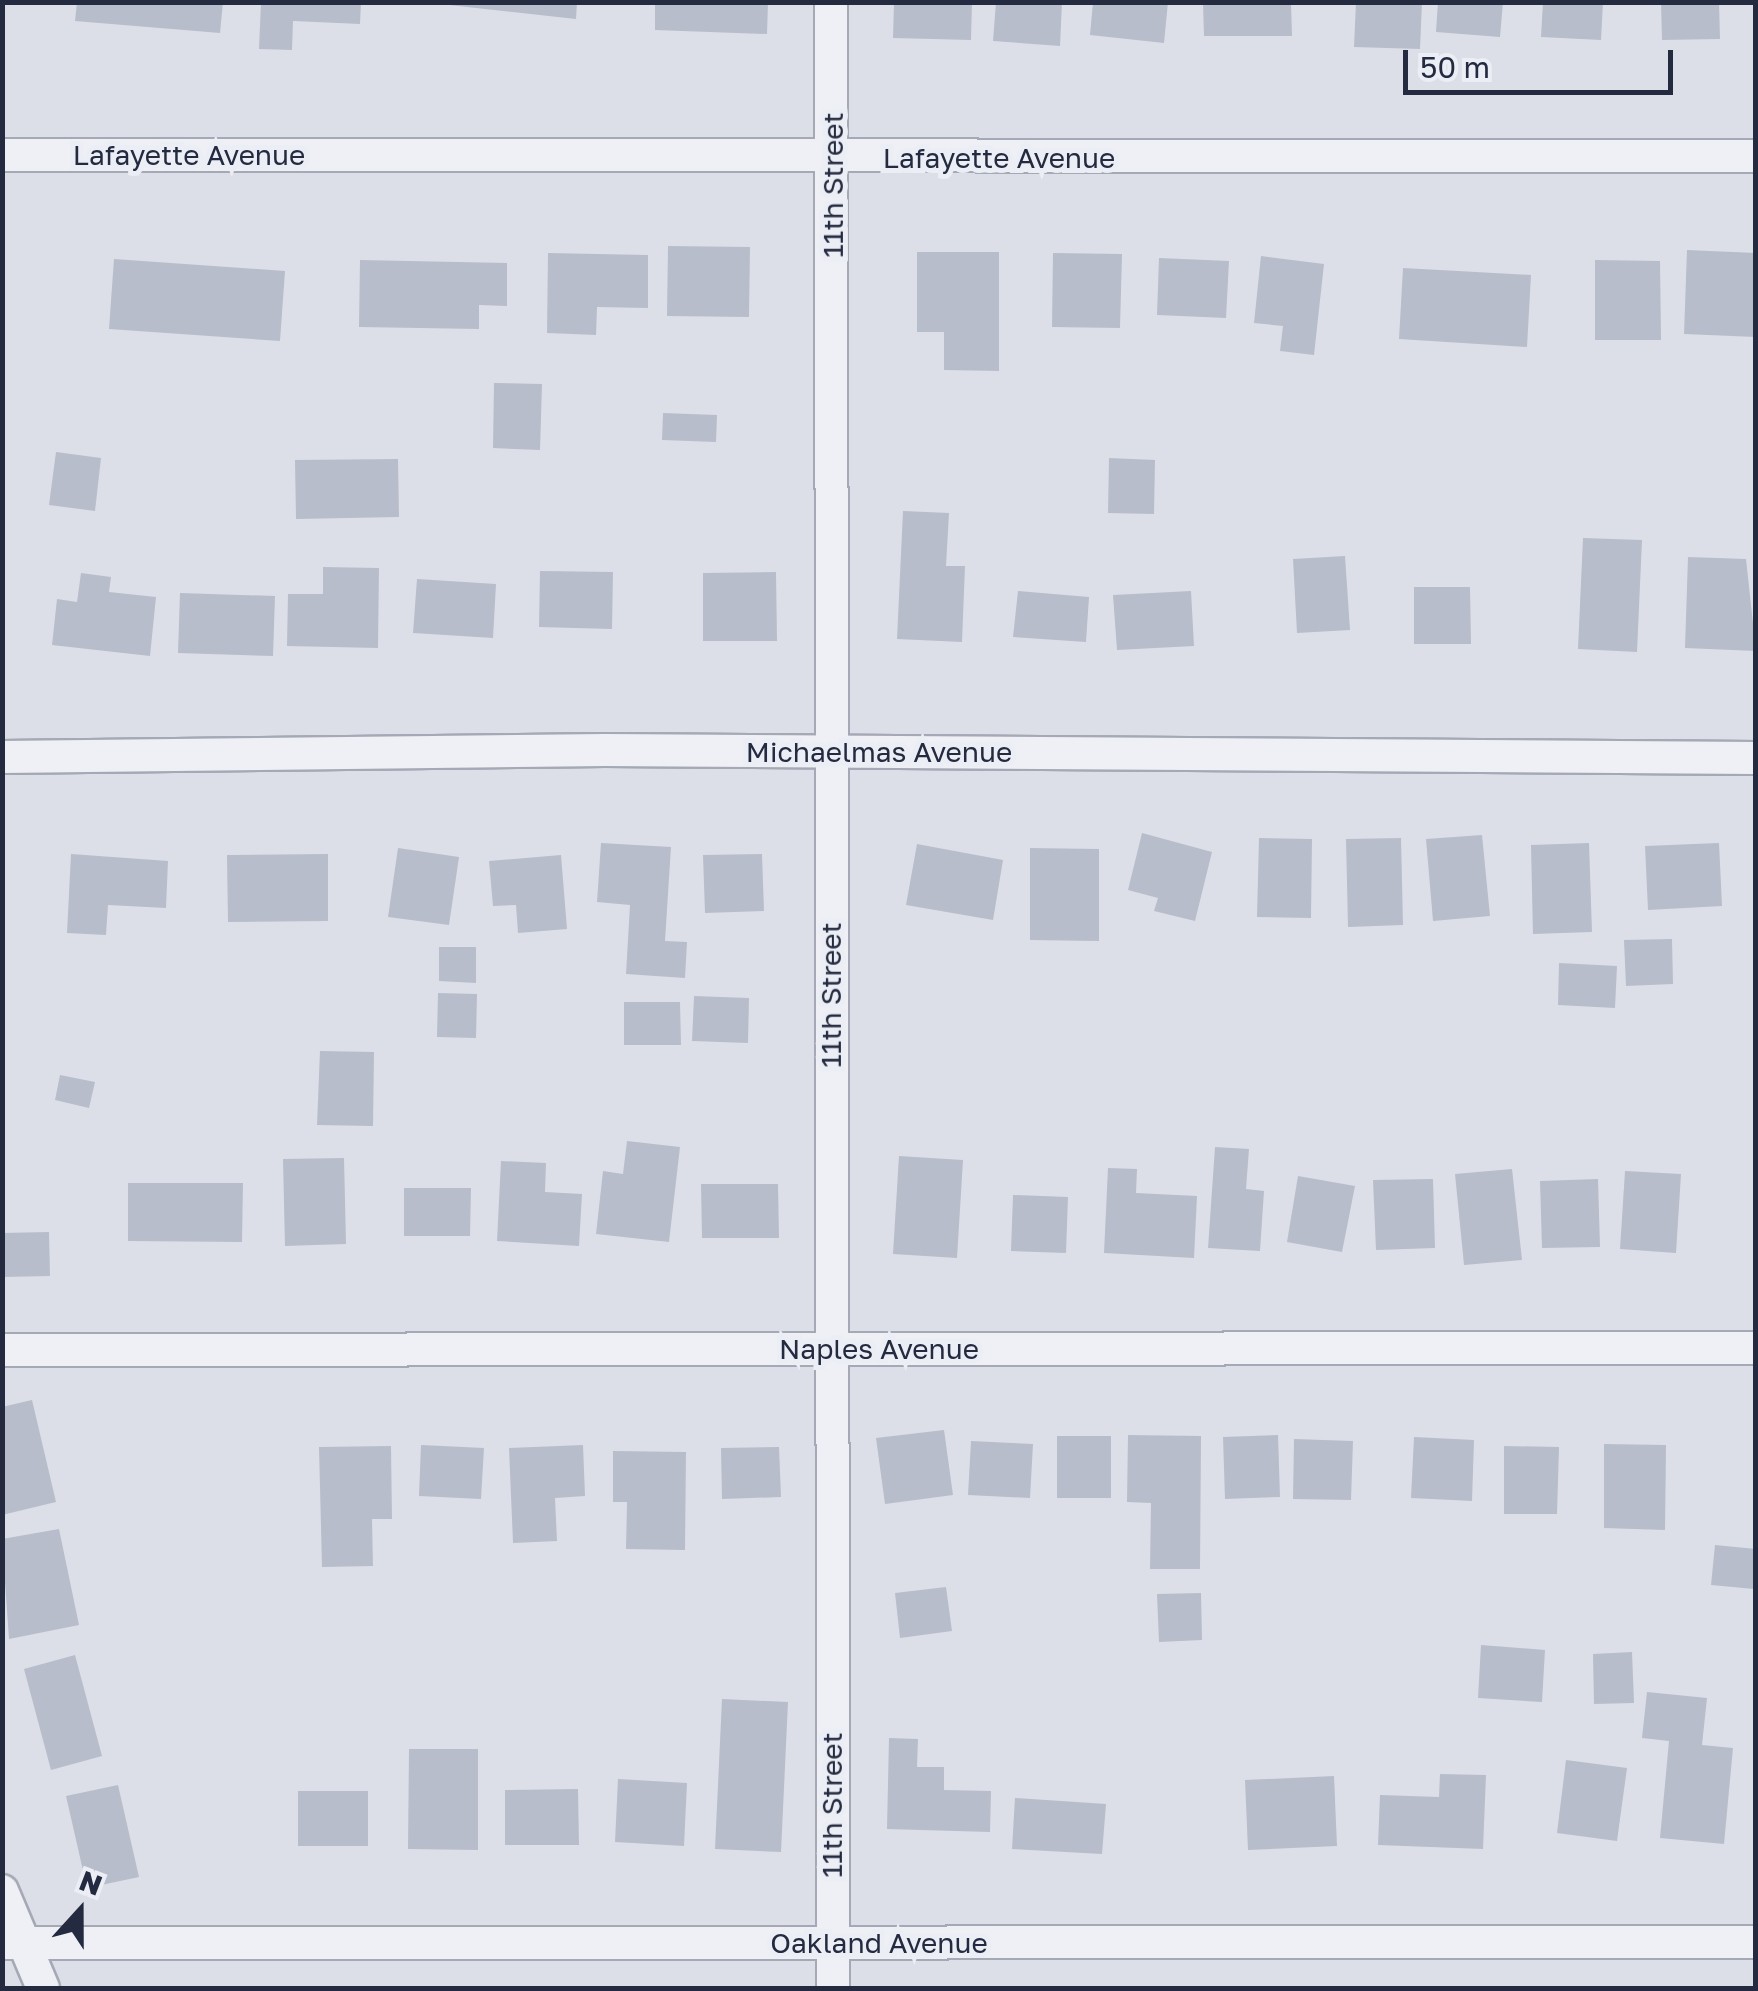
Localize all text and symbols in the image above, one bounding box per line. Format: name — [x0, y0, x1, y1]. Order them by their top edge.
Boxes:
scale bar — [1408, 30, 1678, 92]
text: 50 m — [1420, 49, 1490, 85]
street label: 11th Street — [816, 112, 850, 258]
street label: Lafayette Avenue — [73, 138, 305, 172]
street label: Lafayette Avenue — [883, 141, 1115, 175]
street label: Michaelmas Avenue — [746, 735, 1012, 769]
street label: 11th Street — [814, 922, 848, 1068]
street label: Naples Avenue — [779, 1332, 979, 1366]
street label: 11th Street — [815, 1732, 849, 1878]
north arrow — [30, 1861, 130, 1961]
text: N — [75, 1863, 107, 1902]
street label: Oakland Avenue — [770, 1926, 988, 1960]

